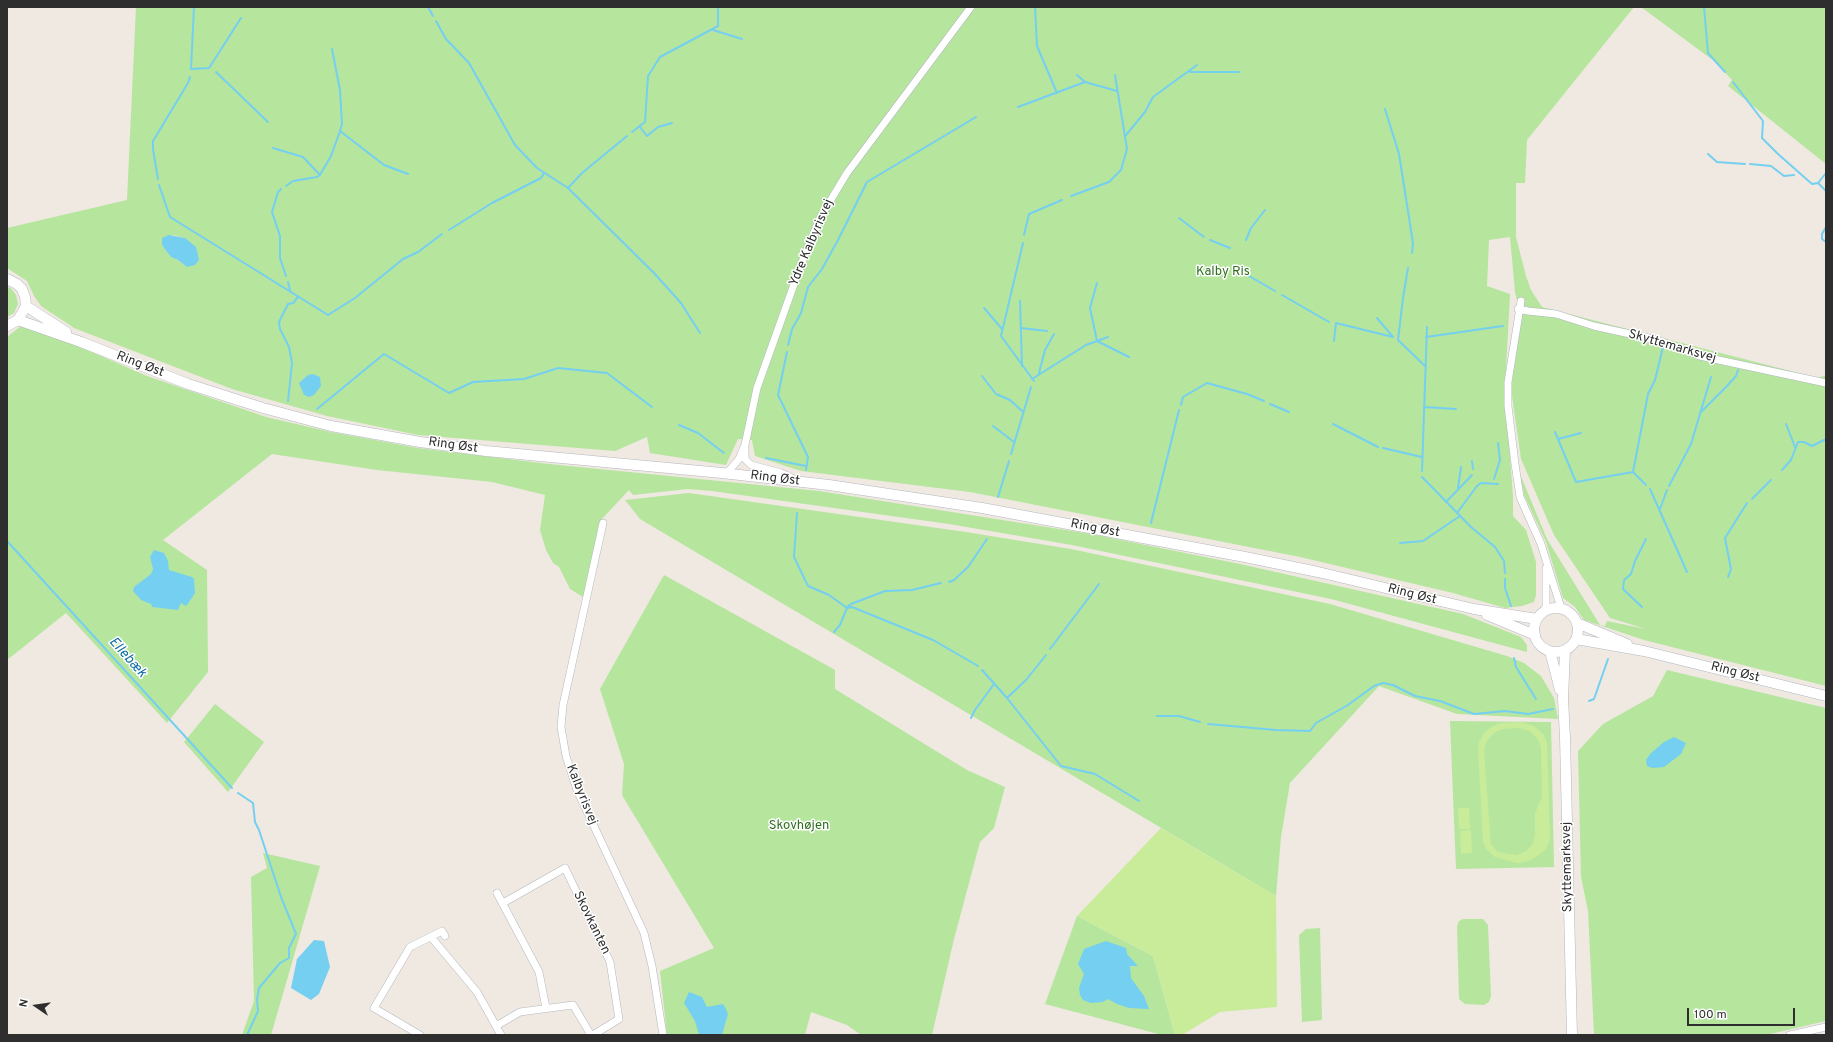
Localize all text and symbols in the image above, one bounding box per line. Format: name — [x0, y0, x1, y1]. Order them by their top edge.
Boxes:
street label: Ydre Kalbyrisvej — [787, 197, 837, 289]
park label: Kalby Ris — [1196, 264, 1250, 280]
street label: Skyttemarksvej — [1626, 327, 1718, 367]
street label: Ring Øst — [114, 349, 166, 381]
street label: Ring Øst — [427, 435, 479, 457]
street label: Ring Øst — [749, 468, 801, 490]
street label: Ring Øst — [1069, 517, 1121, 541]
street label: Ring Øst — [1386, 581, 1438, 609]
water label: Ellebæk — [104, 634, 150, 682]
street label: Ring Øst — [1709, 659, 1761, 687]
street label: Kalbyrisvej — [562, 762, 600, 828]
park label: Skovhøjen — [769, 818, 829, 834]
street label: Skyttemarksvej — [1559, 822, 1577, 912]
street label: Skovkanten — [569, 889, 613, 957]
north arrow — [16, 986, 56, 1026]
text: N — [17, 998, 32, 1009]
scale bar — [1689, 1000, 1797, 1026]
text: 100 m — [1694, 1007, 1727, 1023]

